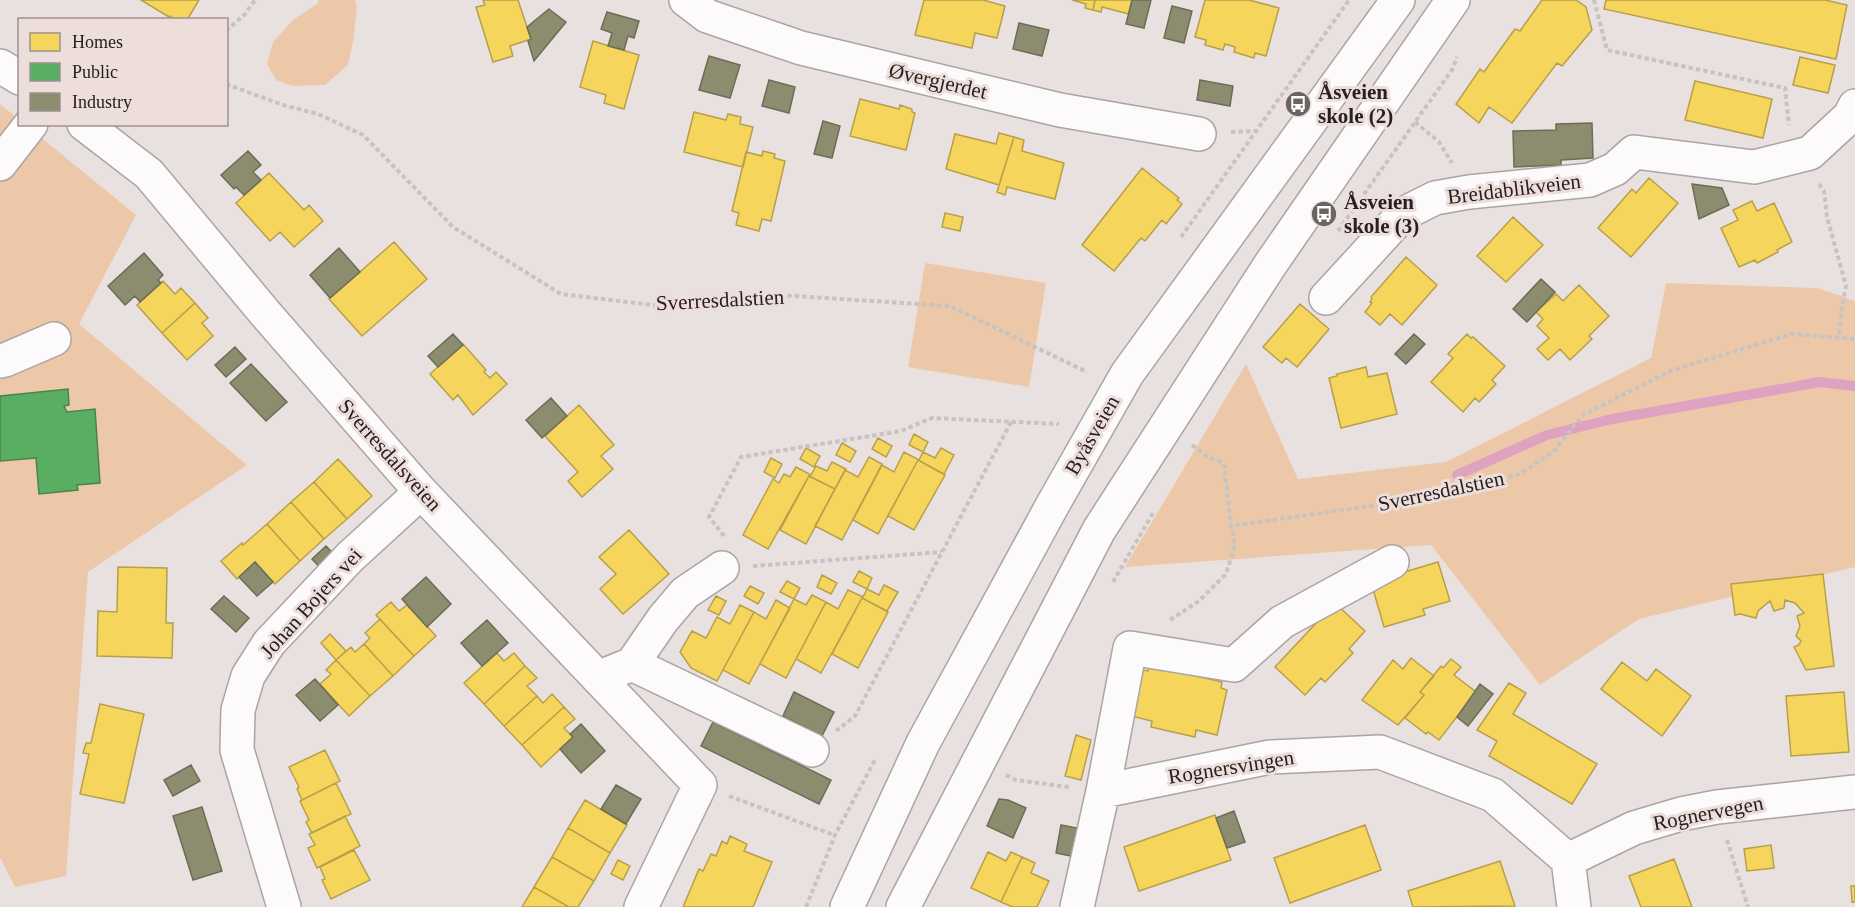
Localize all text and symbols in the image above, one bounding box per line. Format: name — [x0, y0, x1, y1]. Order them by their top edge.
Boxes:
legend — [18, 18, 228, 126]
text: Homes — [72, 32, 123, 52]
street label: Øvergjerdet — [887, 58, 990, 104]
text: Public — [72, 62, 118, 82]
place label: Åsveien skole (2) — [1318, 80, 1393, 128]
bus stop icon: Åsveien skole (2) — [1283, 89, 1313, 119]
text: Industry — [72, 92, 132, 112]
street label: Breidablikveien — [1446, 169, 1583, 209]
place label: Åsveien skole (3) — [1344, 190, 1419, 238]
bus stop icon: Åsveien skole (3) — [1309, 199, 1339, 229]
street label: Sverresdalstien — [655, 285, 785, 315]
street label: Byåsveien — [1060, 391, 1125, 479]
street label: Sverresdalsveien — [333, 394, 447, 516]
street label: Sverresdalstien — [1376, 466, 1507, 516]
street label: Johan Bojers vei — [255, 543, 367, 663]
street label: Rognersvingen — [1166, 745, 1296, 789]
street label: Rognervegen — [1651, 790, 1766, 835]

